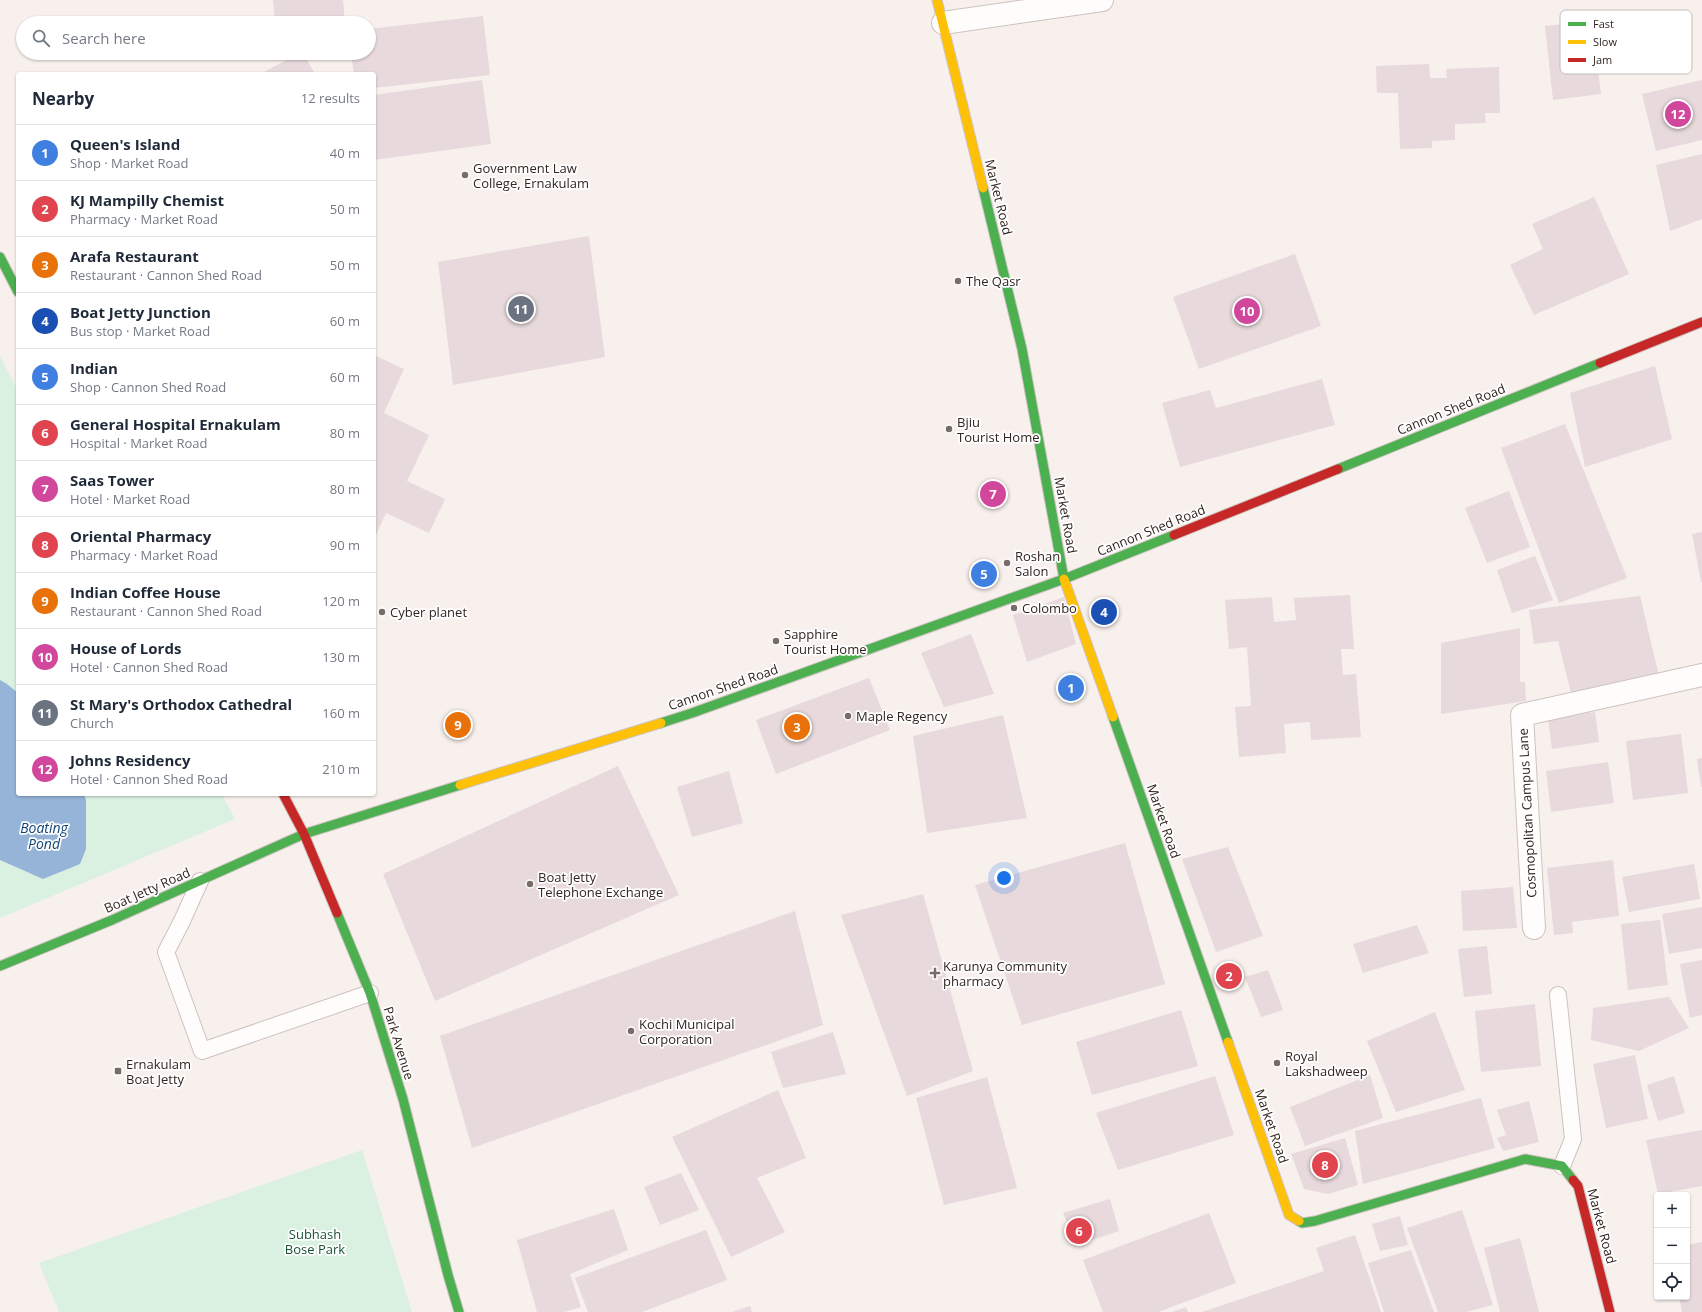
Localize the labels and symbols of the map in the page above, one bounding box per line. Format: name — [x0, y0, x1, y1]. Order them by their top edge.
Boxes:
legend — [1560, 10, 1692, 74]
text: Fast — [1593, 16, 1614, 31]
text: Slow — [1593, 34, 1617, 49]
text: Jam — [1592, 52, 1612, 67]
pin: 12 — [1665, 99, 1691, 129]
street label: Market Road — [981, 157, 1017, 237]
place label: Government Law College, Ernakulam — [473, 159, 589, 192]
marker: Government Law College, Ernakulam — [460, 170, 470, 180]
place label: The Qasr — [966, 272, 1021, 290]
marker: The Qasr — [953, 276, 963, 286]
pin: 11 — [508, 294, 534, 324]
pin: 10 — [1234, 296, 1260, 326]
street label: Cannon Shed Road — [1394, 379, 1508, 439]
place label: Bjiu Tourist Home — [957, 413, 1040, 446]
marker: Bjiu Tourist Home — [944, 424, 954, 434]
street label: Market Road — [1050, 475, 1082, 555]
pin: 7 — [980, 479, 1006, 509]
street label: Cannon Shed Road — [1094, 500, 1208, 560]
place label: Roshan Salon — [1015, 547, 1060, 580]
marker: Roshan Salon — [1002, 558, 1012, 568]
pin: 5 — [971, 559, 997, 589]
pin: 4 — [1091, 597, 1117, 627]
place label: Colombo — [1022, 599, 1077, 617]
place label: Cyber planet — [390, 603, 467, 621]
marker: Colombo — [1009, 603, 1019, 613]
marker: Cyber planet — [377, 607, 387, 617]
place label: Sapphire Tourist Home — [784, 625, 867, 658]
marker: Sapphire Tourist Home — [771, 636, 781, 646]
street label: Cannon Shed Road — [666, 660, 780, 714]
pin: 1 — [1058, 673, 1084, 703]
place label: Maple Regency — [856, 707, 948, 725]
pin: 9 — [445, 710, 471, 740]
marker: Maple Regency — [843, 711, 853, 721]
pin: 3 — [784, 712, 810, 742]
street label: Cosmopolitan Campus Lane — [1514, 728, 1540, 898]
street label: Market Road — [1143, 781, 1185, 861]
water label: Boating Pond — [20, 818, 69, 853]
street label: Boat Jetty Road — [101, 863, 193, 917]
place label: Boat Jetty Telephone Exchange — [538, 868, 663, 901]
your location — [994, 868, 1014, 888]
marker: Boat Jetty Telephone Exchange — [525, 879, 535, 889]
place label: Karunya Community pharmacy — [943, 957, 1067, 990]
pin: 2 — [1216, 961, 1242, 991]
marker: Karunya Community pharmacy — [930, 968, 940, 978]
street label: Park Avenue — [379, 1004, 419, 1082]
place label: Kochi Municipal Corporation — [639, 1015, 735, 1048]
marker: Kochi Municipal Corporation — [626, 1026, 636, 1036]
place label: Royal Lakshadweep — [1285, 1047, 1368, 1080]
place label: Ernakulam Boat Jetty — [126, 1055, 191, 1088]
marker: Royal Lakshadweep — [1272, 1058, 1282, 1068]
marker: Ernakulam Boat Jetty — [113, 1066, 123, 1076]
street label: Market Road — [1251, 1086, 1293, 1166]
pin: 8 — [1312, 1150, 1338, 1180]
street label: Market Road — [1583, 1186, 1621, 1266]
pin: 6 — [1066, 1216, 1092, 1246]
park label: Subhash Bose Park — [285, 1225, 345, 1258]

